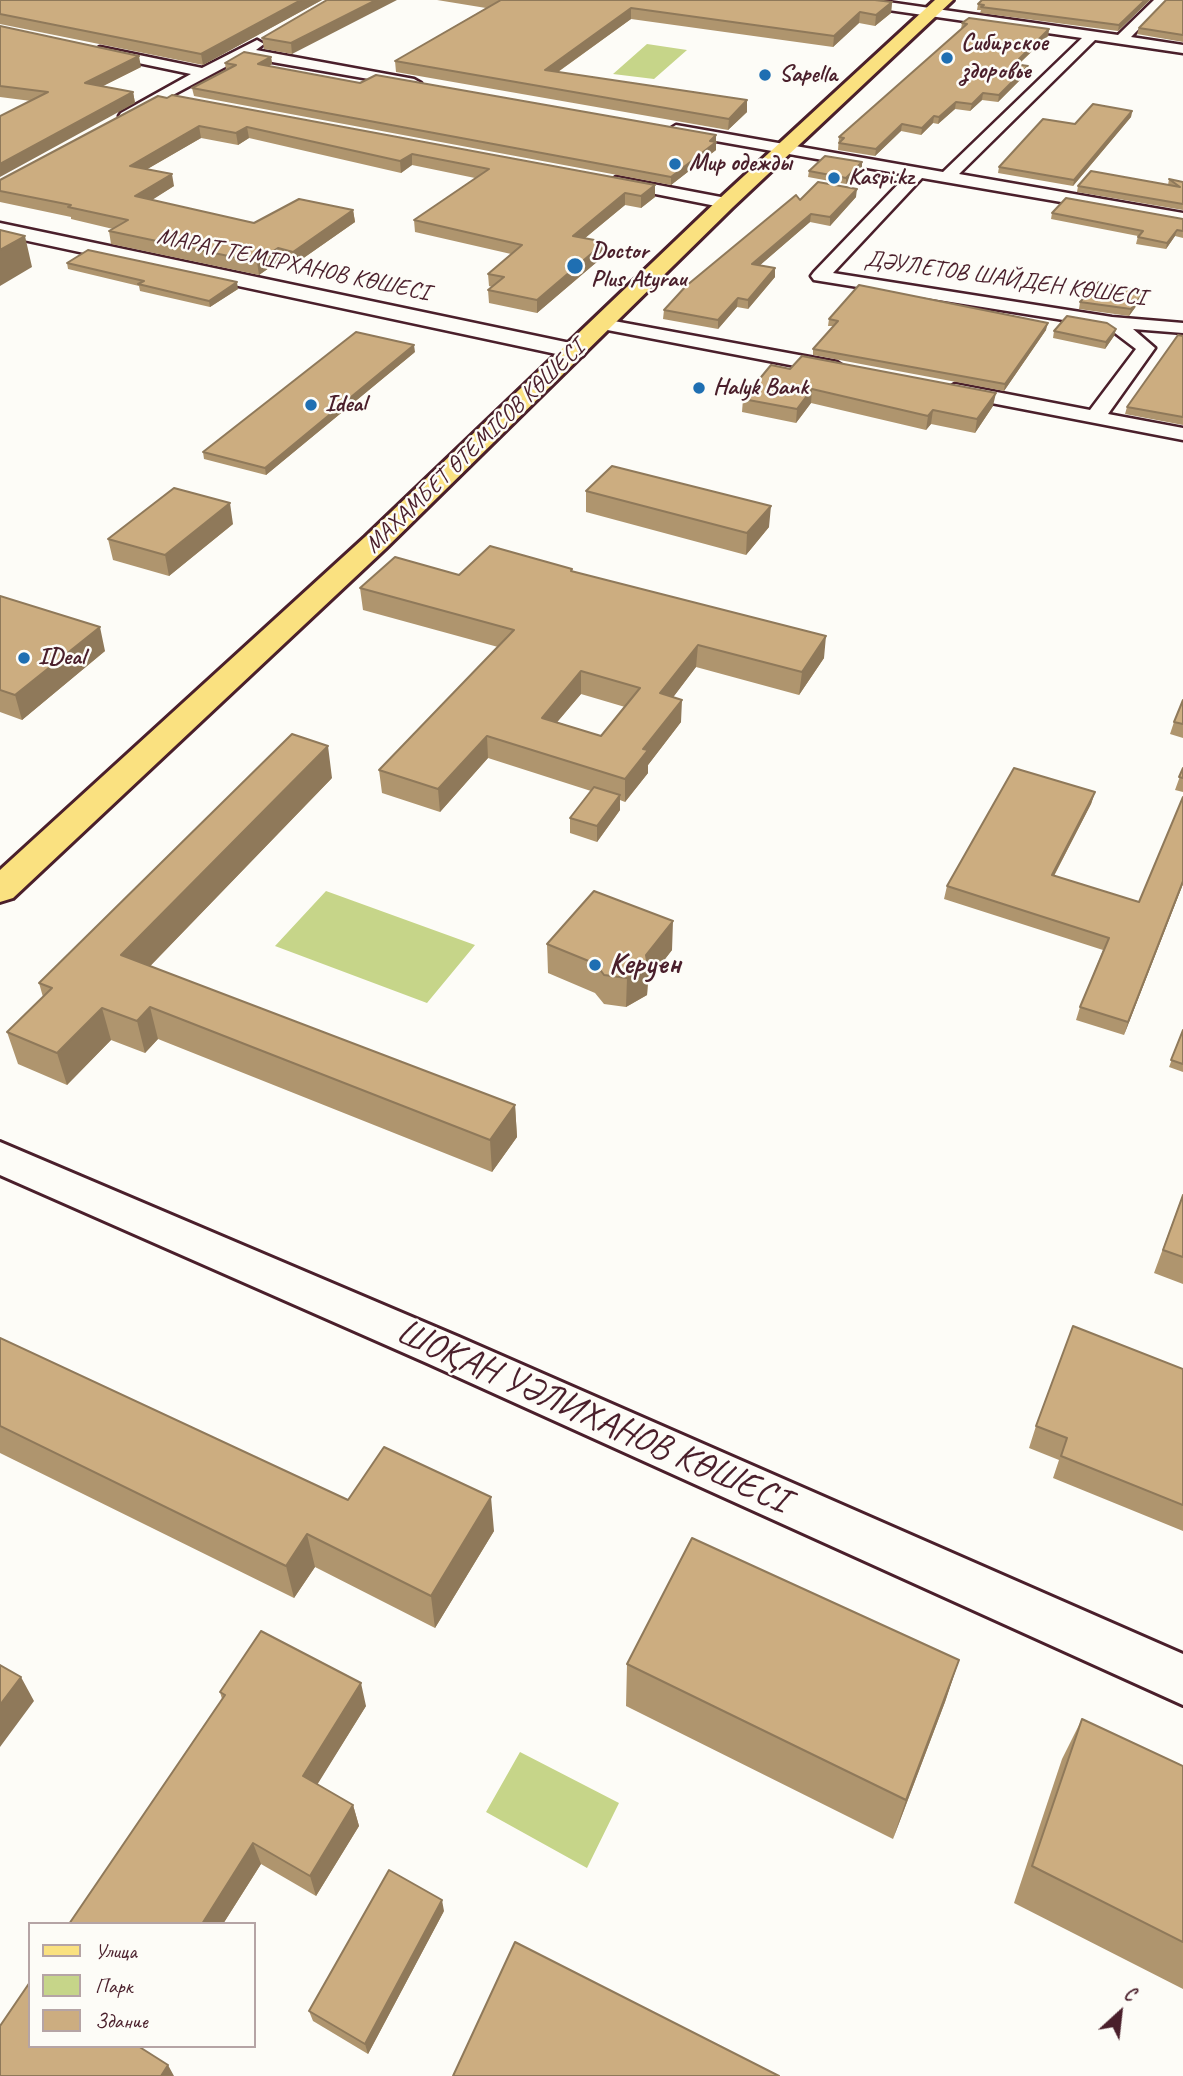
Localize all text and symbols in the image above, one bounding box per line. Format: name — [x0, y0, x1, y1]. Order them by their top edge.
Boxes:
place label: Сибирское здоровье — [961, 30, 1047, 86]
marker: Сибирское здоровье — [939, 50, 955, 66]
place label: Sapella — [779, 61, 837, 89]
marker: Sapella — [757, 67, 773, 83]
place label: Мир одежды — [689, 150, 792, 178]
marker: Мир одежды — [667, 156, 683, 172]
place label: Kaspi.kz — [848, 164, 913, 192]
marker: Kaspi.kz — [826, 170, 842, 186]
street label: МАРАТ ТЕМІРХАНОВ КӨШЕСІ — [154, 222, 432, 308]
place label: Doctor Plus Atyrau — [591, 238, 686, 294]
street label: ДӘУЛЕТОВ ШАЙДЕН КӨШЕСІ — [863, 245, 1147, 313]
marker: Doctor Plus Atyrau — [565, 256, 585, 276]
street label: МАХАМБЕТ ӨТЕМІСОВ КӨШЕСІ — [359, 335, 591, 559]
place label: Halyk Bank — [713, 374, 808, 402]
marker: Halyk Bank — [691, 380, 707, 396]
place label: Ideal — [325, 391, 366, 419]
marker: Ideal — [303, 397, 319, 413]
place label: IDeal — [38, 644, 85, 672]
marker: IDeal — [16, 650, 32, 666]
place label: Керуен — [609, 947, 681, 983]
marker: Керуен — [587, 957, 603, 973]
street label: ШОҚАН УӘЛИХАНОВ КӨШЕСІ — [389, 1310, 795, 1524]
legend — [28, 1922, 256, 2048]
text: Улица — [95, 1938, 137, 1964]
text: Парк — [95, 1973, 132, 1999]
north arrow — [1085, 1978, 1155, 2048]
text: С — [1120, 1981, 1139, 2007]
text: Здание — [95, 2008, 148, 2034]

